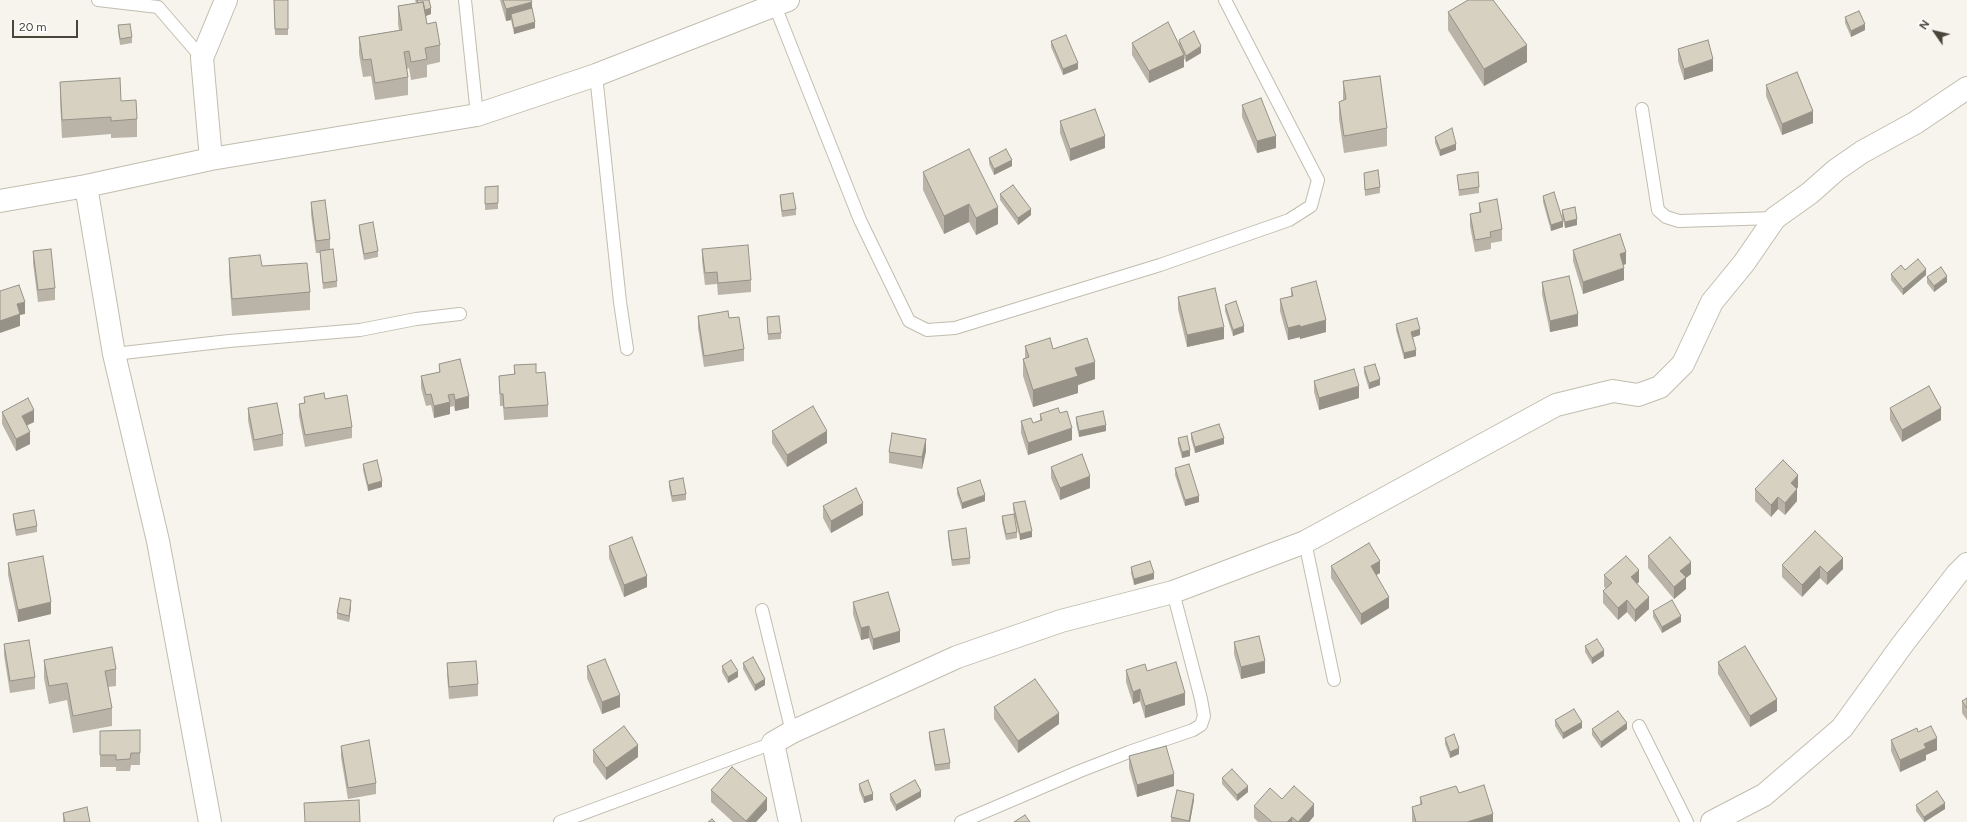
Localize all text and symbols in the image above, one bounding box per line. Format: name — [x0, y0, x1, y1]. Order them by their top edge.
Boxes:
scale bar — [14, 12, 80, 38]
north arrow — [1915, 12, 1955, 52]
text: N — [1917, 18, 1932, 32]
text: 20 m — [19, 20, 47, 34]

